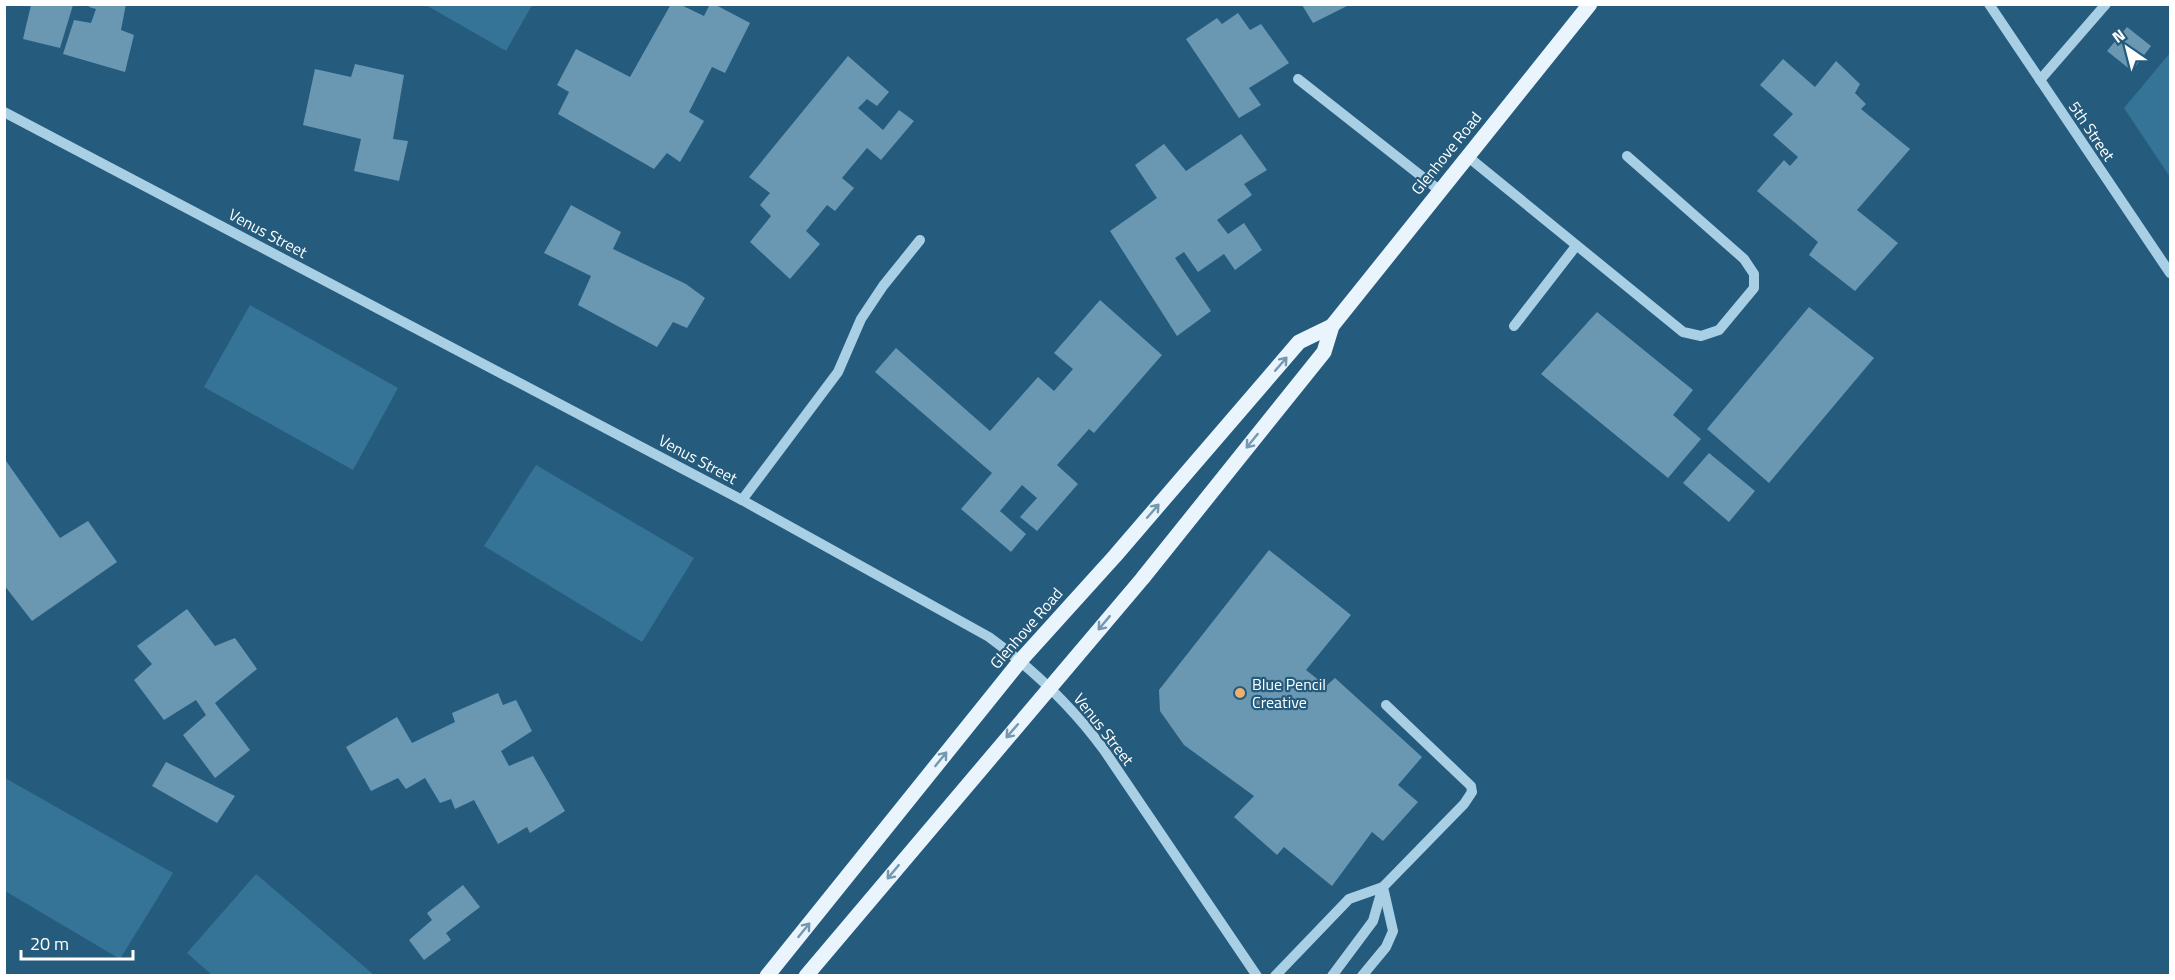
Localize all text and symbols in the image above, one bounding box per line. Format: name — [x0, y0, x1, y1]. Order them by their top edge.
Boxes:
north arrow — [2097, 18, 2157, 78]
text: N — [2107, 23, 2130, 49]
street label: 5th Street — [2063, 96, 2121, 166]
street label: Glenhove Road — [1405, 106, 1487, 200]
street label: Venus Street — [224, 202, 312, 264]
one-way arrow — [1274, 357, 1288, 372]
street label: Venus Street — [654, 428, 742, 490]
one-way arrow — [1246, 433, 1259, 449]
one-way arrow — [1146, 504, 1160, 519]
street label: Glenhove Road — [984, 582, 1068, 674]
one-way arrow — [1097, 615, 1111, 630]
place label: Blue Pencil Creative — [1252, 672, 1326, 714]
marker: Blue Pencil Creative — [1233, 686, 1247, 700]
street label: Venus Street — [1068, 688, 1140, 771]
one-way arrow — [1006, 723, 1019, 739]
one-way arrow — [934, 751, 947, 767]
one-way arrow — [886, 864, 900, 879]
one-way arrow — [797, 922, 810, 938]
scale bar — [21, 923, 134, 961]
text: 20 m — [30, 930, 69, 957]

